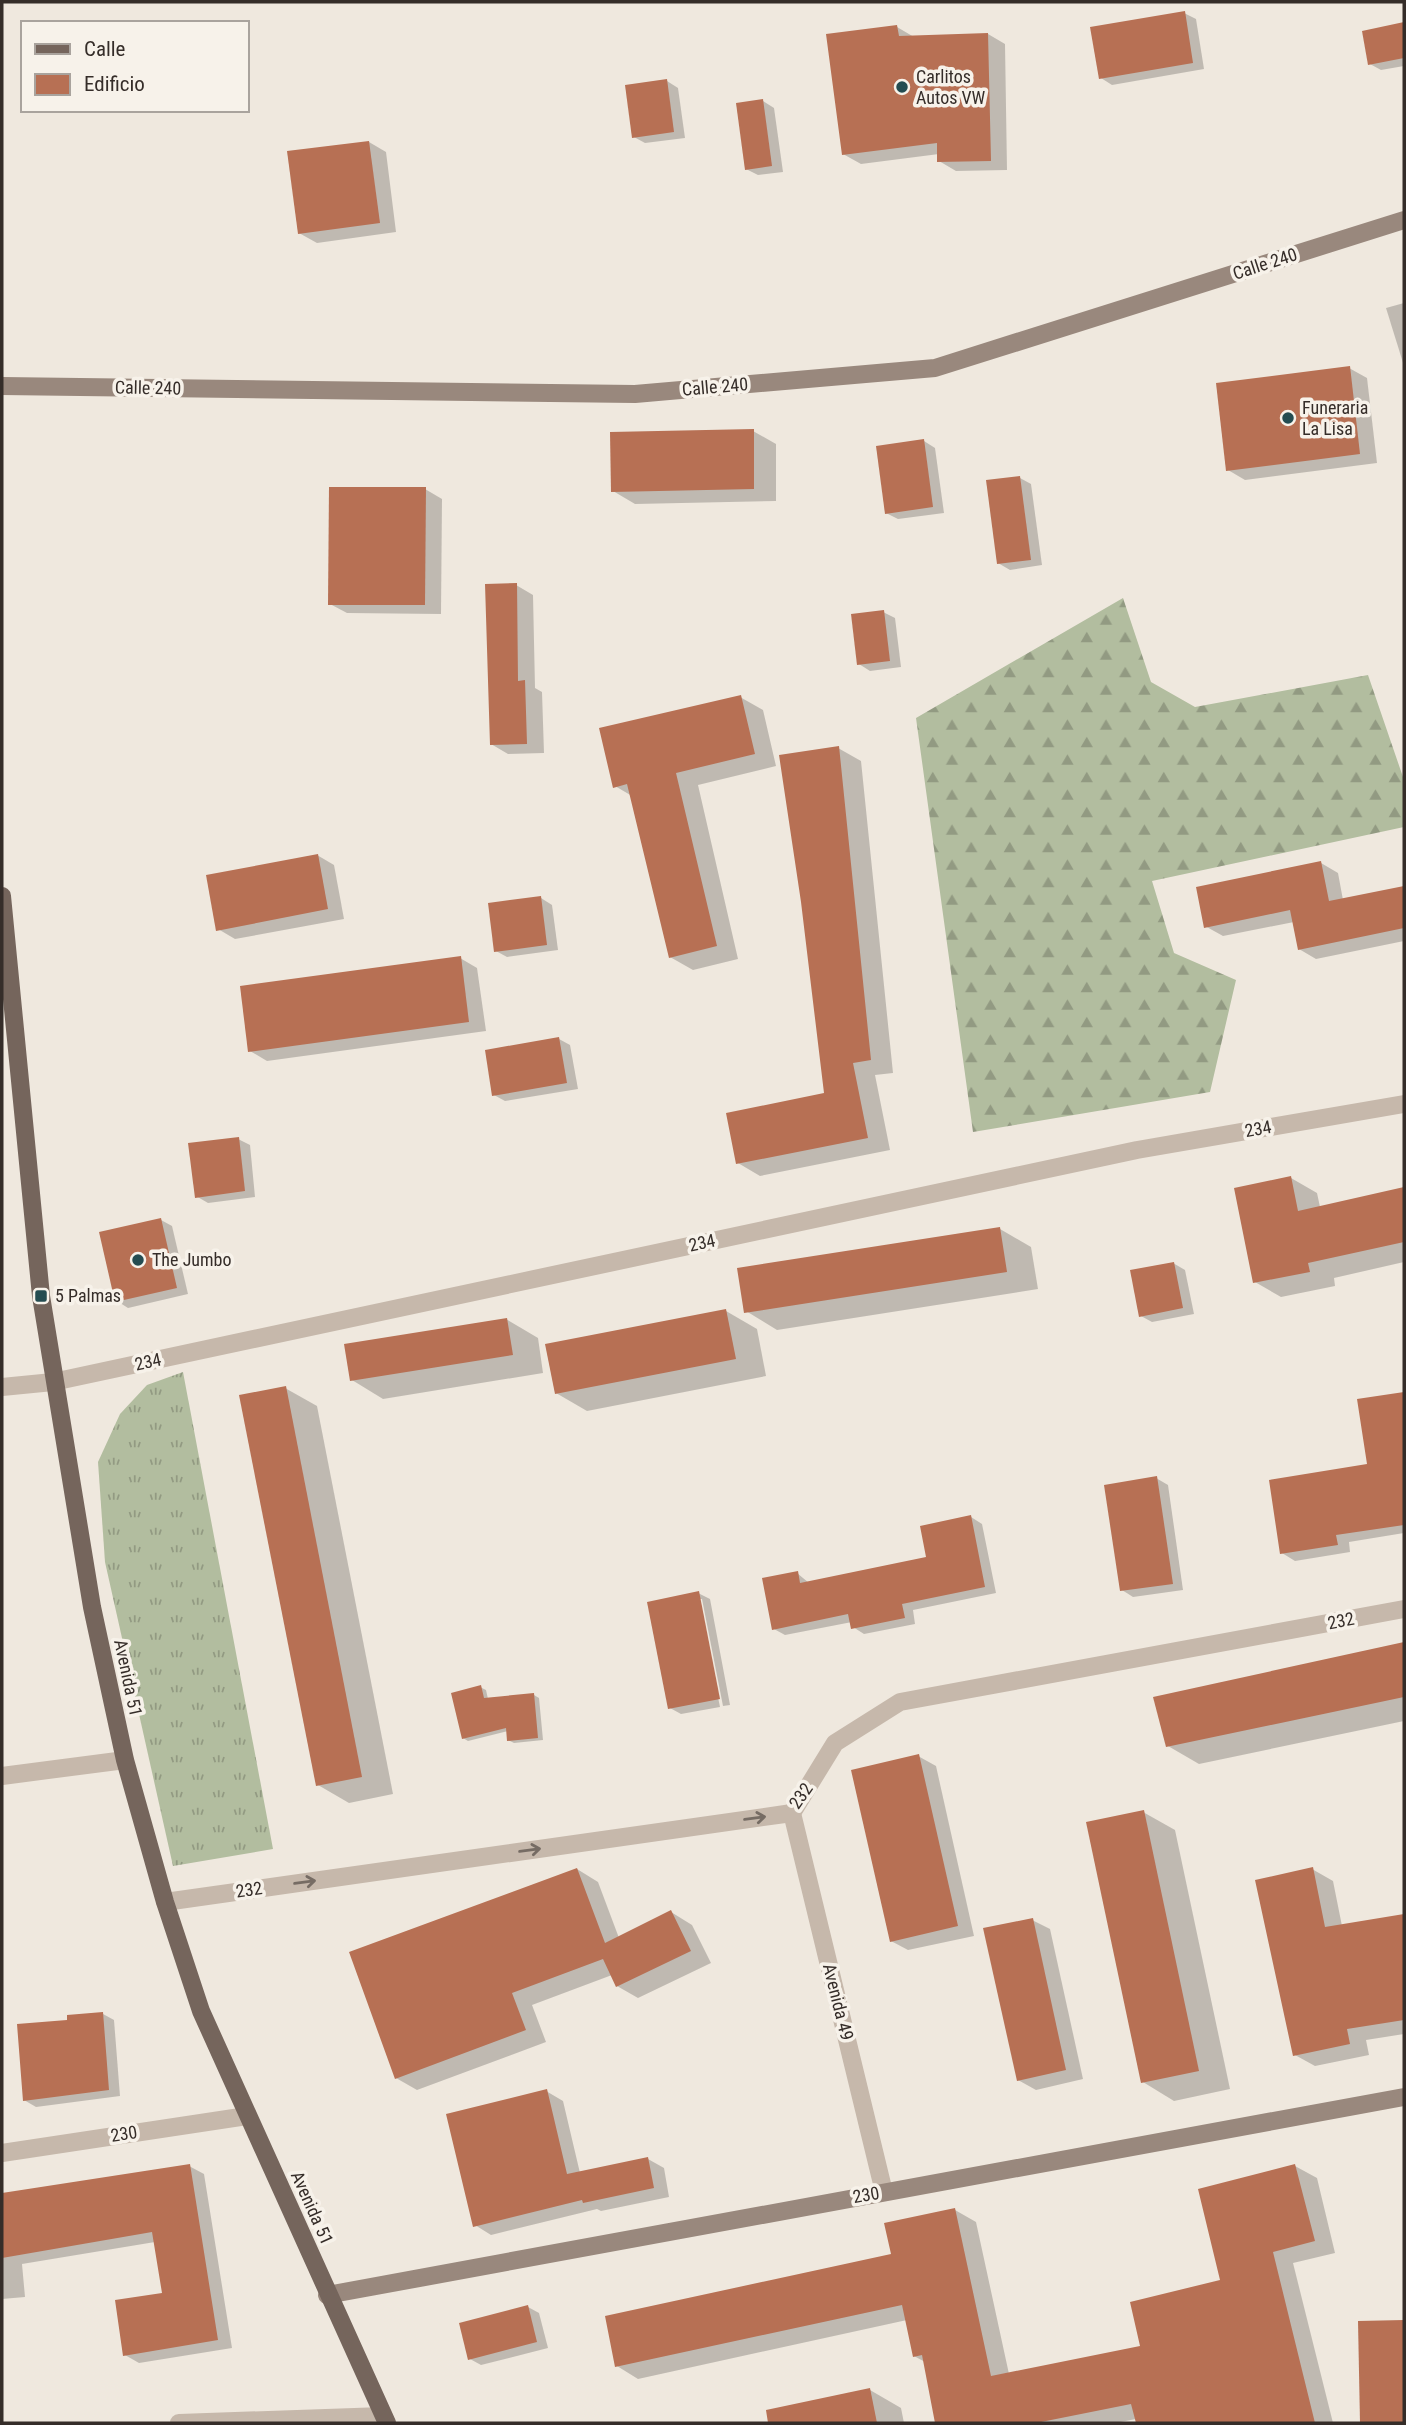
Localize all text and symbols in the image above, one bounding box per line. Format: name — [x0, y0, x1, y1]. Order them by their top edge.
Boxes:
legend — [21, 21, 248, 112]
text: Calle — [84, 37, 126, 61]
place label: Carlitos Autos VW — [916, 66, 986, 108]
text: Edificio — [84, 72, 145, 96]
marker: Carlitos Autos VW — [894, 79, 910, 95]
street label: Calle 240 — [1230, 243, 1300, 284]
street label: Calle 240 — [681, 373, 749, 400]
street label: Calle 240 — [115, 376, 181, 399]
place label: Funeraria La Lisa — [1302, 397, 1368, 439]
marker: Funeraria La Lisa — [1280, 410, 1296, 426]
street label: 234 — [1243, 1116, 1273, 1141]
street label: 234 — [687, 1229, 717, 1256]
place label: The Jumbo — [152, 1249, 232, 1270]
marker: The Jumbo — [130, 1252, 146, 1268]
place label: 5 Palmas — [55, 1285, 121, 1306]
marker: 5 Palmas — [33, 1288, 49, 1304]
street label: 234 — [133, 1348, 163, 1375]
street label: 232 — [1326, 1608, 1356, 1633]
street label: Avenida 51 — [110, 1637, 147, 1718]
street label: 232 — [784, 1779, 817, 1813]
one-way arrow — [743, 1811, 766, 1824]
one-way arrow — [518, 1843, 541, 1856]
one-way arrow — [293, 1876, 316, 1889]
street label: 232 — [234, 1877, 264, 1902]
street label: Avenida 49 — [819, 1961, 858, 2042]
street label: 230 — [109, 2121, 139, 2146]
street label: Avenida 51 — [287, 2168, 338, 2248]
street label: 230 — [851, 2182, 881, 2207]

